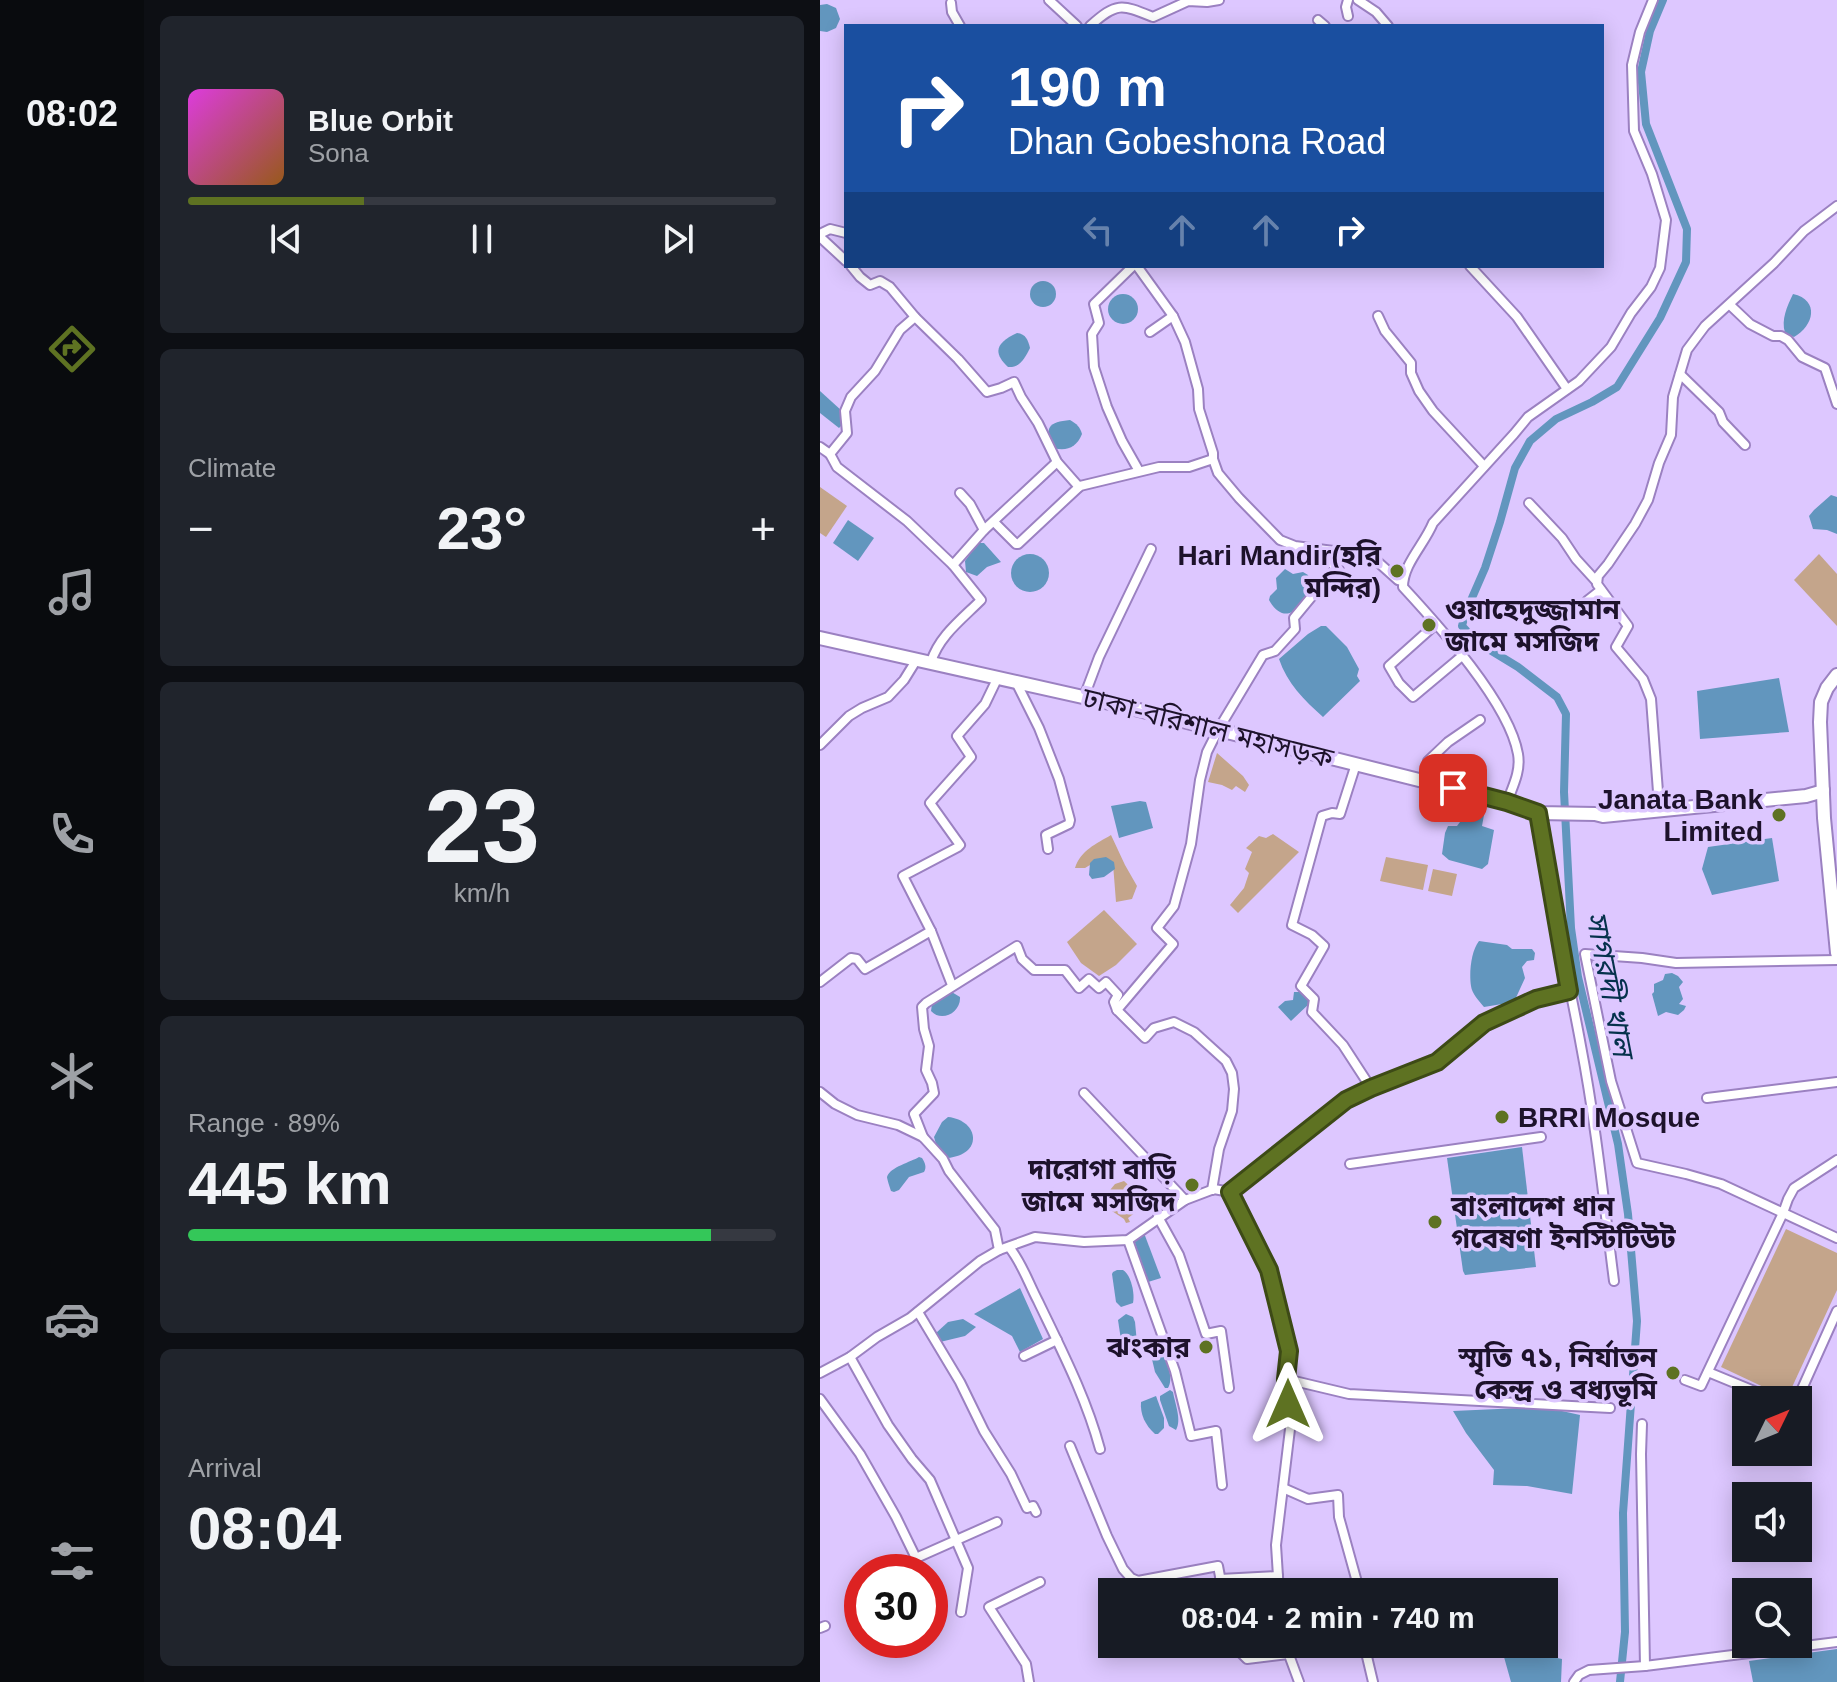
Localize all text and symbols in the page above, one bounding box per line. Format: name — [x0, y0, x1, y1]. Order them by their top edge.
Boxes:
text: 190 m — [1008, 55, 1167, 118]
icon: right — [876, 56, 980, 160]
text: 08:02 — [26, 93, 118, 134]
text: Blue Orbit — [308, 104, 453, 137]
text: Dhan Gobeshona Road — [1008, 121, 1386, 162]
text: Sona — [308, 138, 369, 168]
icon: left — [1076, 208, 1120, 252]
icon: ahead — [1160, 208, 1204, 252]
icon: ahead — [1244, 208, 1288, 252]
icon: right — [1328, 208, 1372, 252]
icon: previous — [264, 217, 308, 261]
icon: pause — [460, 217, 504, 261]
icon: next — [656, 217, 700, 261]
icon: directions — [44, 321, 100, 377]
text: Climate — [188, 453, 276, 483]
text: 23° — [437, 495, 527, 562]
text: − — [188, 504, 214, 553]
text: + — [750, 504, 776, 553]
place label: Hari Mandir(হরি মন্দির) — [1177, 539, 1382, 603]
marker: Hari Mandir(হরি মন্দির) — [1388, 562, 1406, 580]
icon: music — [44, 564, 100, 620]
place label: ওয়াহেদুজ্জামান জামে মসজিদ — [1444, 594, 1621, 657]
marker: ওয়াহেদুজ্জামান জামে মসজিদ — [1420, 616, 1438, 634]
street label: ঢাকা-বরিশাল মহাসড়ক — [1078, 681, 1337, 774]
pin — [1419, 754, 1487, 822]
icon: arrive — [1431, 766, 1475, 810]
text: 23 — [424, 768, 540, 884]
place label: Janata Bank Limited — [1598, 784, 1763, 847]
icon: phone — [44, 806, 100, 862]
marker: Janata Bank Limited — [1770, 806, 1788, 824]
text: km/h — [454, 878, 510, 908]
water label: সাগরদী খাল — [1580, 909, 1642, 1064]
icon: climate — [44, 1048, 100, 1104]
place label: BRRI Mosque — [1518, 1102, 1700, 1133]
text: Range · 89% — [188, 1108, 340, 1138]
marker: BRRI Mosque — [1493, 1108, 1511, 1126]
text: 445 km — [188, 1150, 392, 1217]
place label: দারোগা বাড়ি জামে মসজিদ — [1021, 1153, 1177, 1217]
marker: দারোগা বাড়ি জামে মসজিদ — [1183, 1176, 1201, 1194]
place label: বাংলাদেশ ধান গবেষণা ইনস্টিটিউট — [1450, 1191, 1676, 1254]
marker: বাংলাদেশ ধান গবেষণা ইনস্টিটিউট — [1426, 1213, 1444, 1231]
icon: car — [44, 1291, 100, 1347]
place label: ঝংকার — [1106, 1332, 1191, 1363]
marker: ঝংকার — [1197, 1338, 1215, 1356]
place label: স্মৃতি ৭১, নির্যাতন কেন্দ্র ও বধ্যভূমি — [1458, 1339, 1658, 1407]
position arrow — [1246, 1362, 1330, 1446]
marker: স্মৃতি ৭১, নির্যাতন কেন্দ্র ও বধ্যভূমি — [1664, 1364, 1682, 1382]
north arrow — [1732, 1386, 1812, 1466]
map controls — [1732, 1386, 1812, 1658]
text: Arrival — [188, 1453, 262, 1483]
button: sound — [1732, 1482, 1812, 1562]
text: 08:04 — [188, 1495, 341, 1562]
icon: filters — [44, 1533, 100, 1589]
speed limit sign: 30 — [844, 1554, 948, 1658]
button: search — [1732, 1578, 1812, 1658]
text: 08:04 · 2 min · 740 m — [1181, 1601, 1475, 1634]

